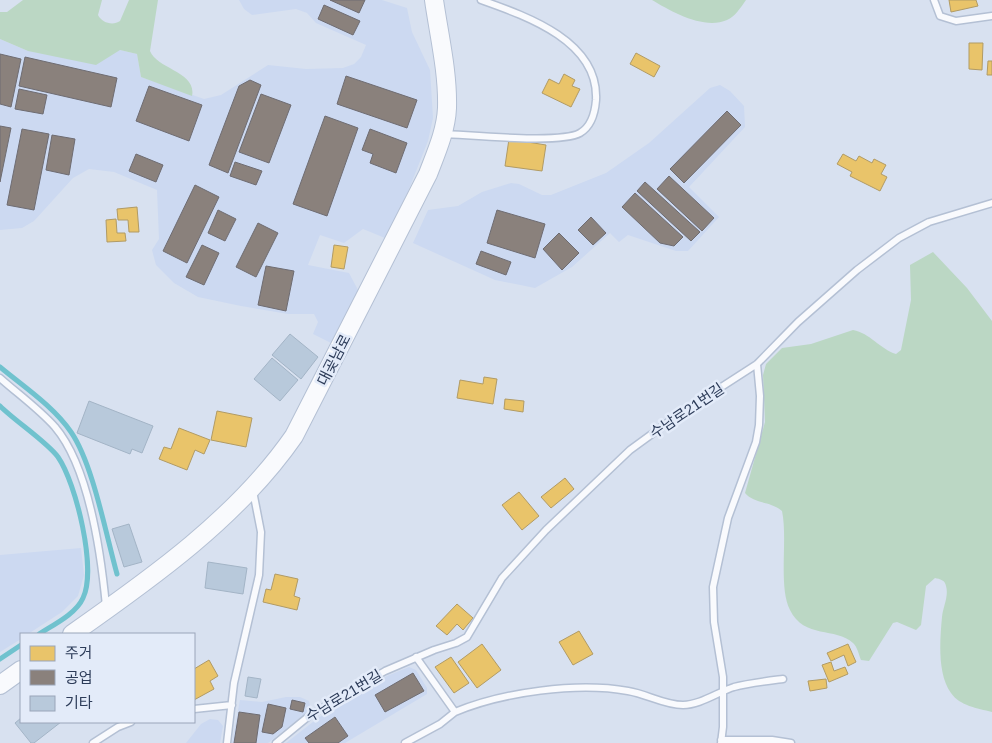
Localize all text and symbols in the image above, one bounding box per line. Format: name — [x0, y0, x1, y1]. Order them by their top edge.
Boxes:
street label: 대곶남로 — [313, 331, 354, 388]
street label: 수남로21번길 — [646, 380, 727, 442]
legend — [20, 633, 195, 723]
text: 주거 — [65, 644, 93, 661]
street label: 수남로21번길 — [303, 666, 385, 725]
text: 공업 — [65, 669, 93, 686]
text: 기타 — [65, 694, 93, 711]

